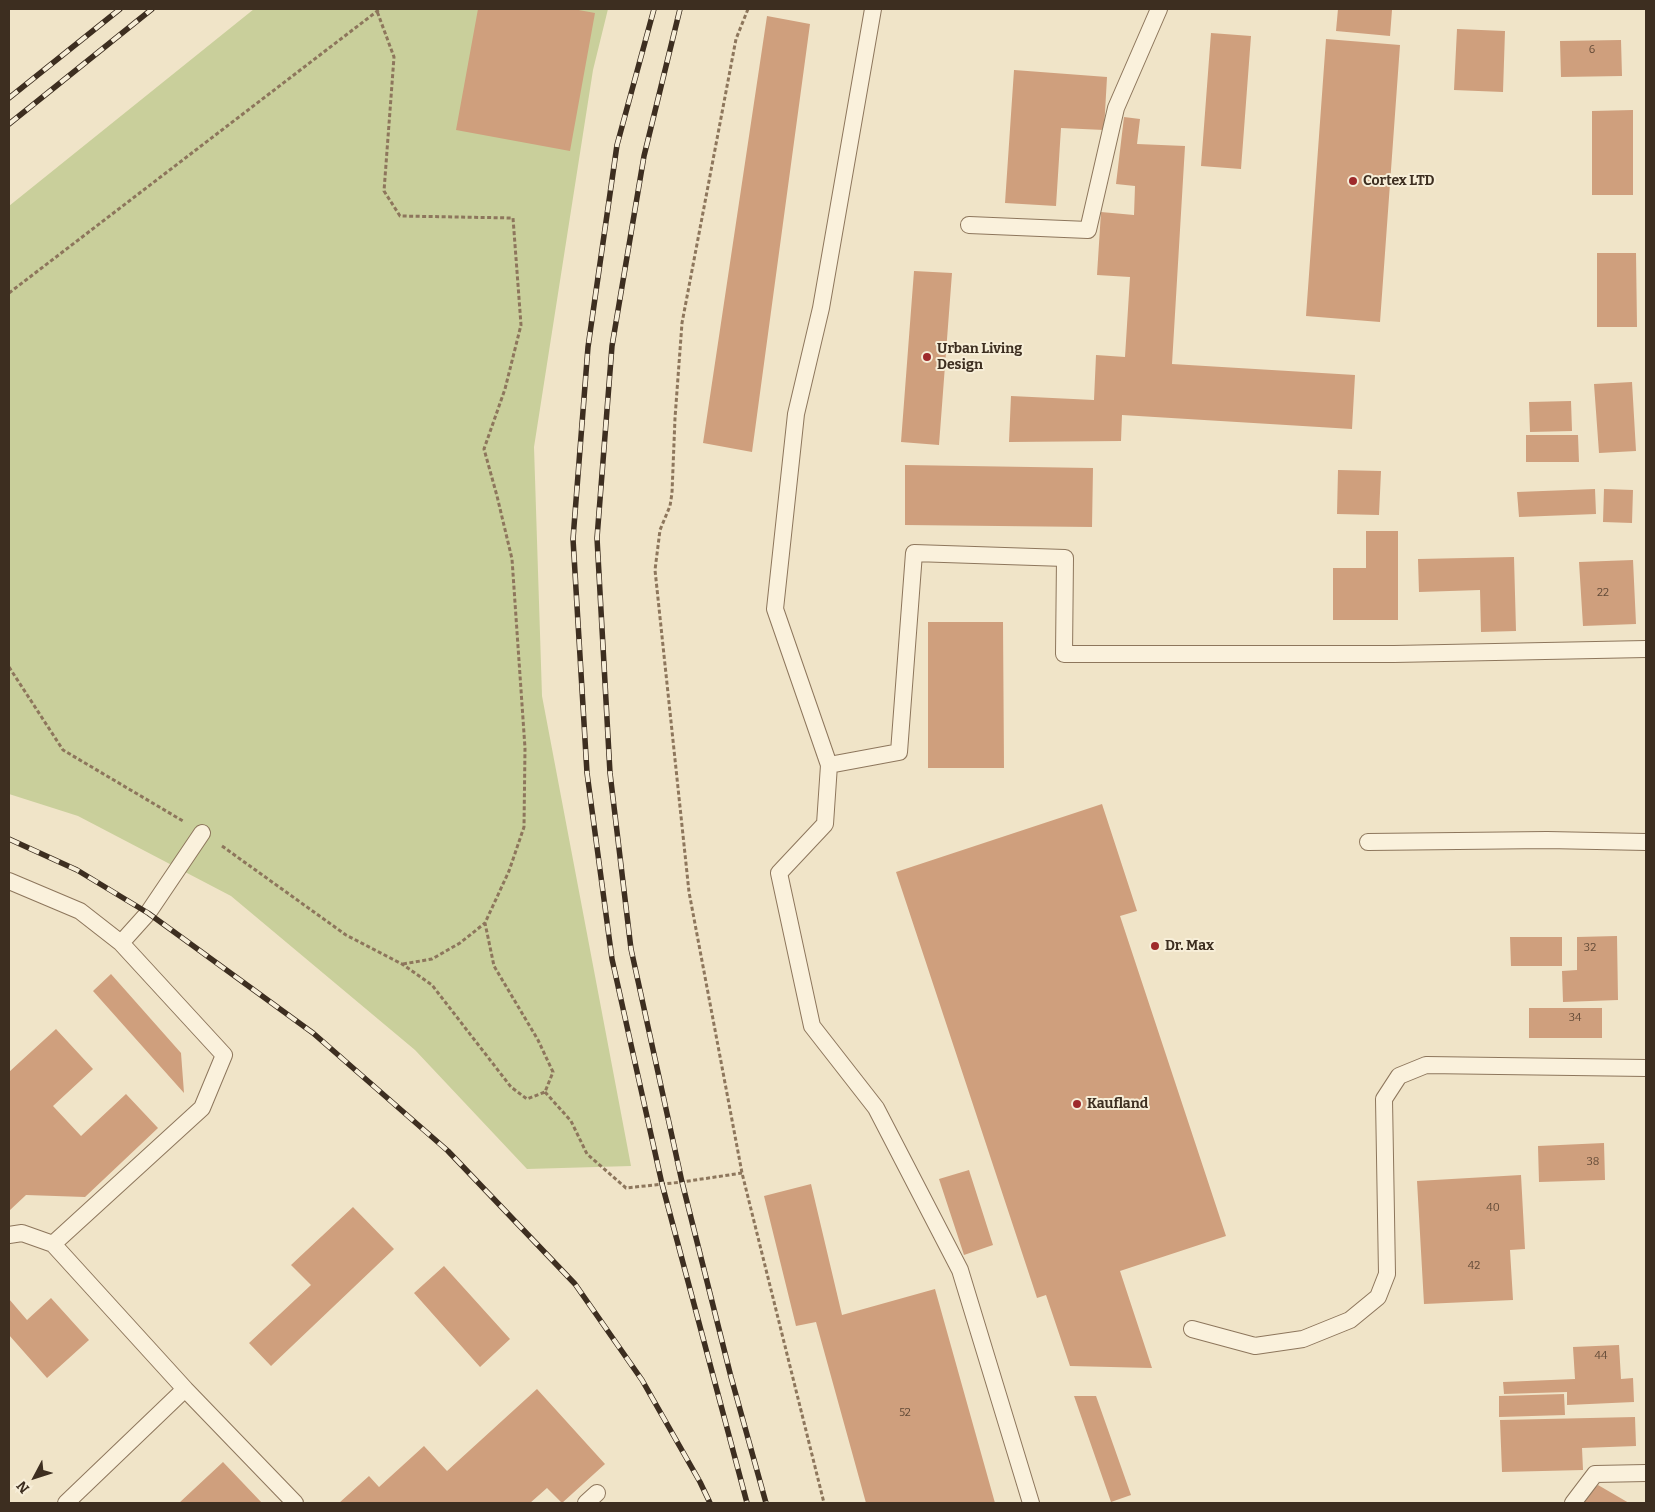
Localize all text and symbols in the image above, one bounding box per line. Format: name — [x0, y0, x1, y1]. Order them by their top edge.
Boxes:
house number: 6 — [1589, 43, 1595, 57]
place label: Cortex LTD — [1363, 173, 1434, 189]
marker: Cortex LTD — [1347, 175, 1359, 187]
place label: Urban Living Design — [937, 341, 1022, 374]
marker: Urban Living Design — [921, 351, 933, 363]
house number: 22 — [1597, 586, 1609, 600]
place label: Dr. Max — [1165, 938, 1214, 954]
marker: Dr. Max — [1149, 940, 1161, 952]
house number: 32 — [1584, 941, 1596, 955]
house number: 34 — [1569, 1011, 1581, 1025]
place label: Kaufland — [1087, 1096, 1148, 1112]
marker: Kaufland — [1071, 1098, 1083, 1110]
house number: 38 — [1587, 1155, 1599, 1169]
house number: 40 — [1486, 1201, 1500, 1215]
house number: 42 — [1468, 1259, 1480, 1273]
house number: 44 — [1595, 1349, 1607, 1363]
house number: 52 — [899, 1406, 911, 1420]
north arrow — [10, 1452, 60, 1502]
text: N — [13, 1477, 33, 1497]

